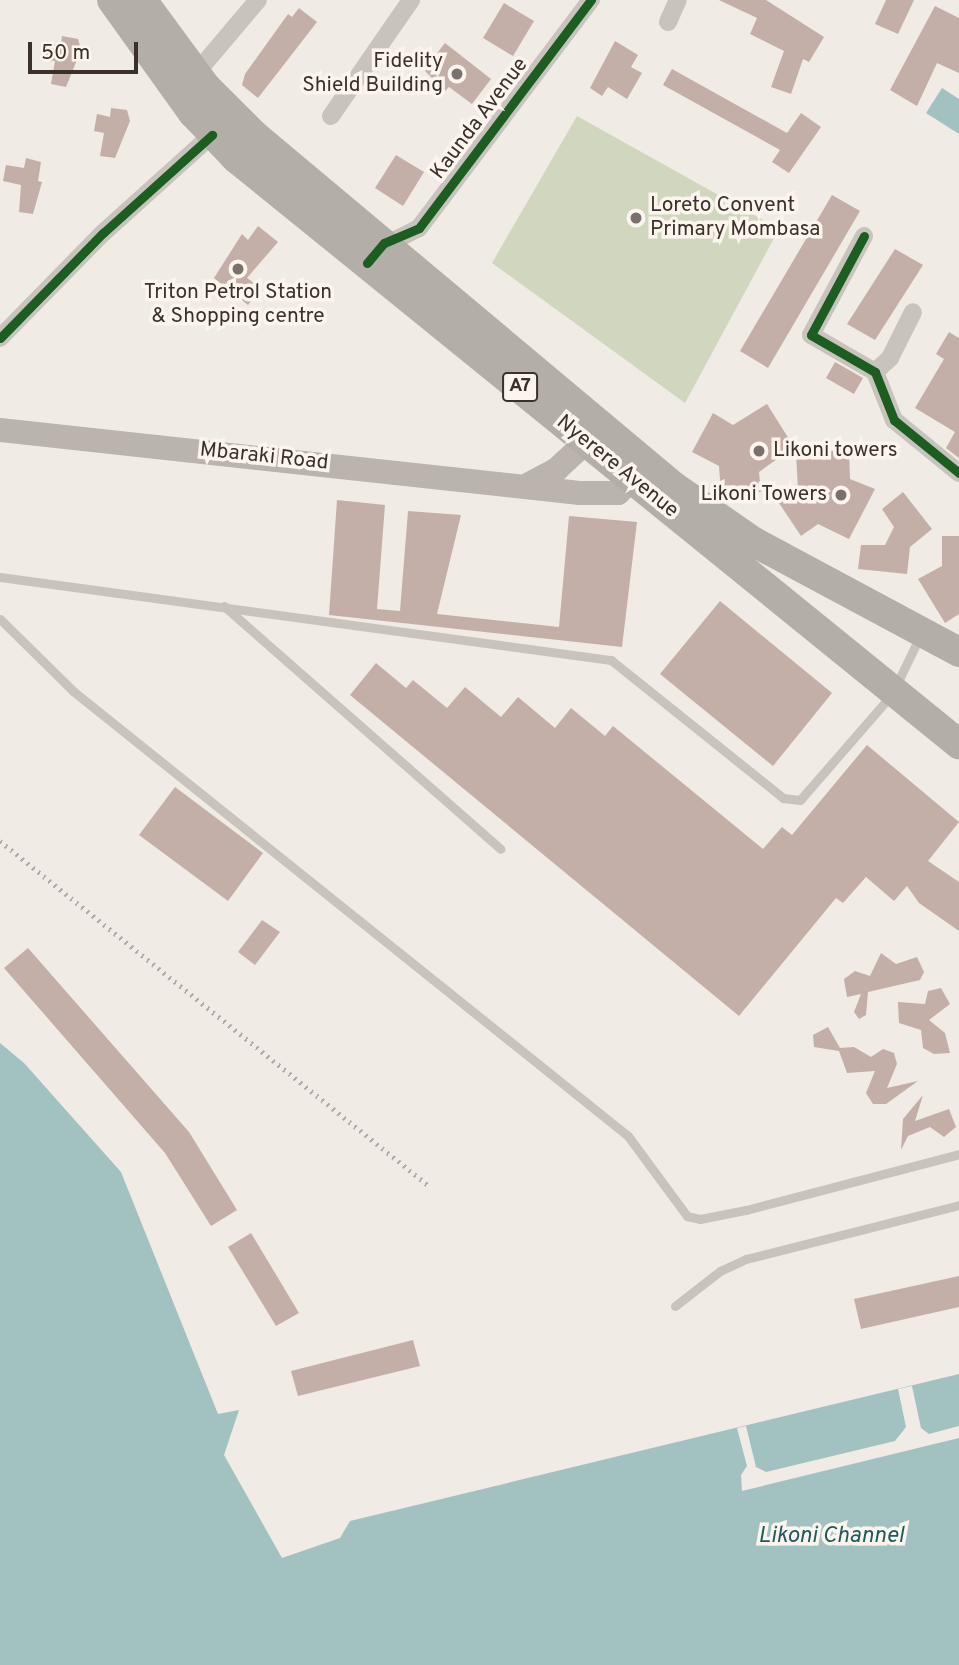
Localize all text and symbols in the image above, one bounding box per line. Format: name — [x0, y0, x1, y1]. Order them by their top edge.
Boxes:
scale bar — [32, 28, 142, 72]
text: 50 m — [41, 40, 90, 67]
place label: Fidelity Shield Building — [302, 49, 443, 99]
street label: Kaunda Avenue — [426, 53, 534, 185]
marker: Fidelity Shield Building — [449, 66, 465, 82]
place label: Loreto Convent Primary Mombasa — [650, 193, 820, 243]
marker: Loreto Convent Primary Mombasa — [628, 210, 644, 226]
marker: Triton Petrol Station & Shopping centre — [230, 261, 246, 277]
place label: Triton Petrol Station & Shopping centre — [144, 280, 332, 330]
road number: A7 — [501, 372, 539, 402]
street label: Nyerere Avenue — [551, 410, 683, 524]
street label: Mbaraki Road — [198, 438, 330, 476]
place label: Likoni towers — [773, 438, 898, 464]
marker: Likoni towers — [751, 443, 767, 459]
place label: Likoni Towers — [700, 482, 827, 508]
marker: Likoni Towers — [833, 487, 849, 503]
water label: Likoni Channel — [758, 1523, 904, 1551]

